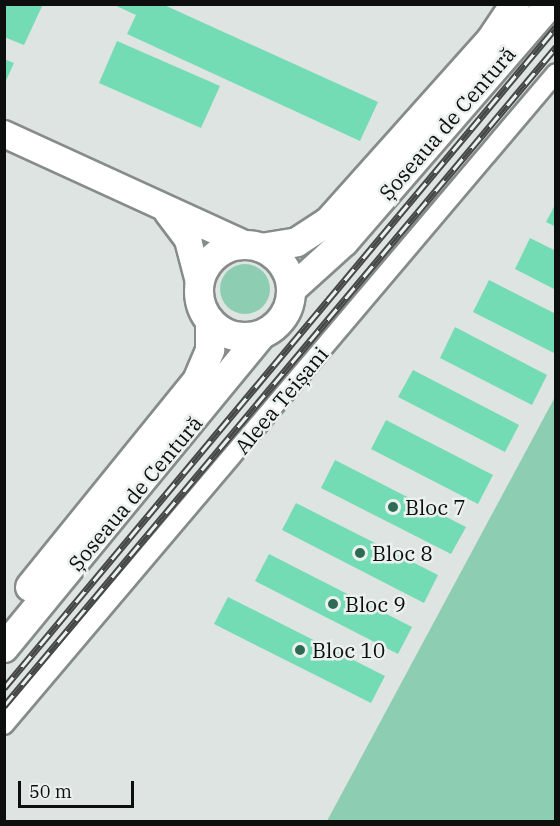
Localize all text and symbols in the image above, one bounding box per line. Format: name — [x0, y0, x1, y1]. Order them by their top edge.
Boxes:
street label: Șoseaua de Centură — [374, 41, 520, 205]
street label: Aleea Teișani — [229, 341, 333, 459]
street label: Șoseaua de Centură — [63, 410, 207, 576]
place label: Bloc 7 — [405, 494, 466, 520]
marker: Bloc 7 — [386, 500, 400, 514]
place label: Bloc 8 — [372, 540, 433, 566]
marker: Bloc 8 — [353, 546, 367, 560]
place label: Bloc 9 — [345, 591, 406, 617]
marker: Bloc 9 — [326, 597, 340, 611]
place label: Bloc 10 — [312, 637, 385, 663]
marker: Bloc 10 — [293, 643, 307, 657]
scale bar — [21, 769, 136, 807]
text: 50 m — [29, 780, 72, 803]

